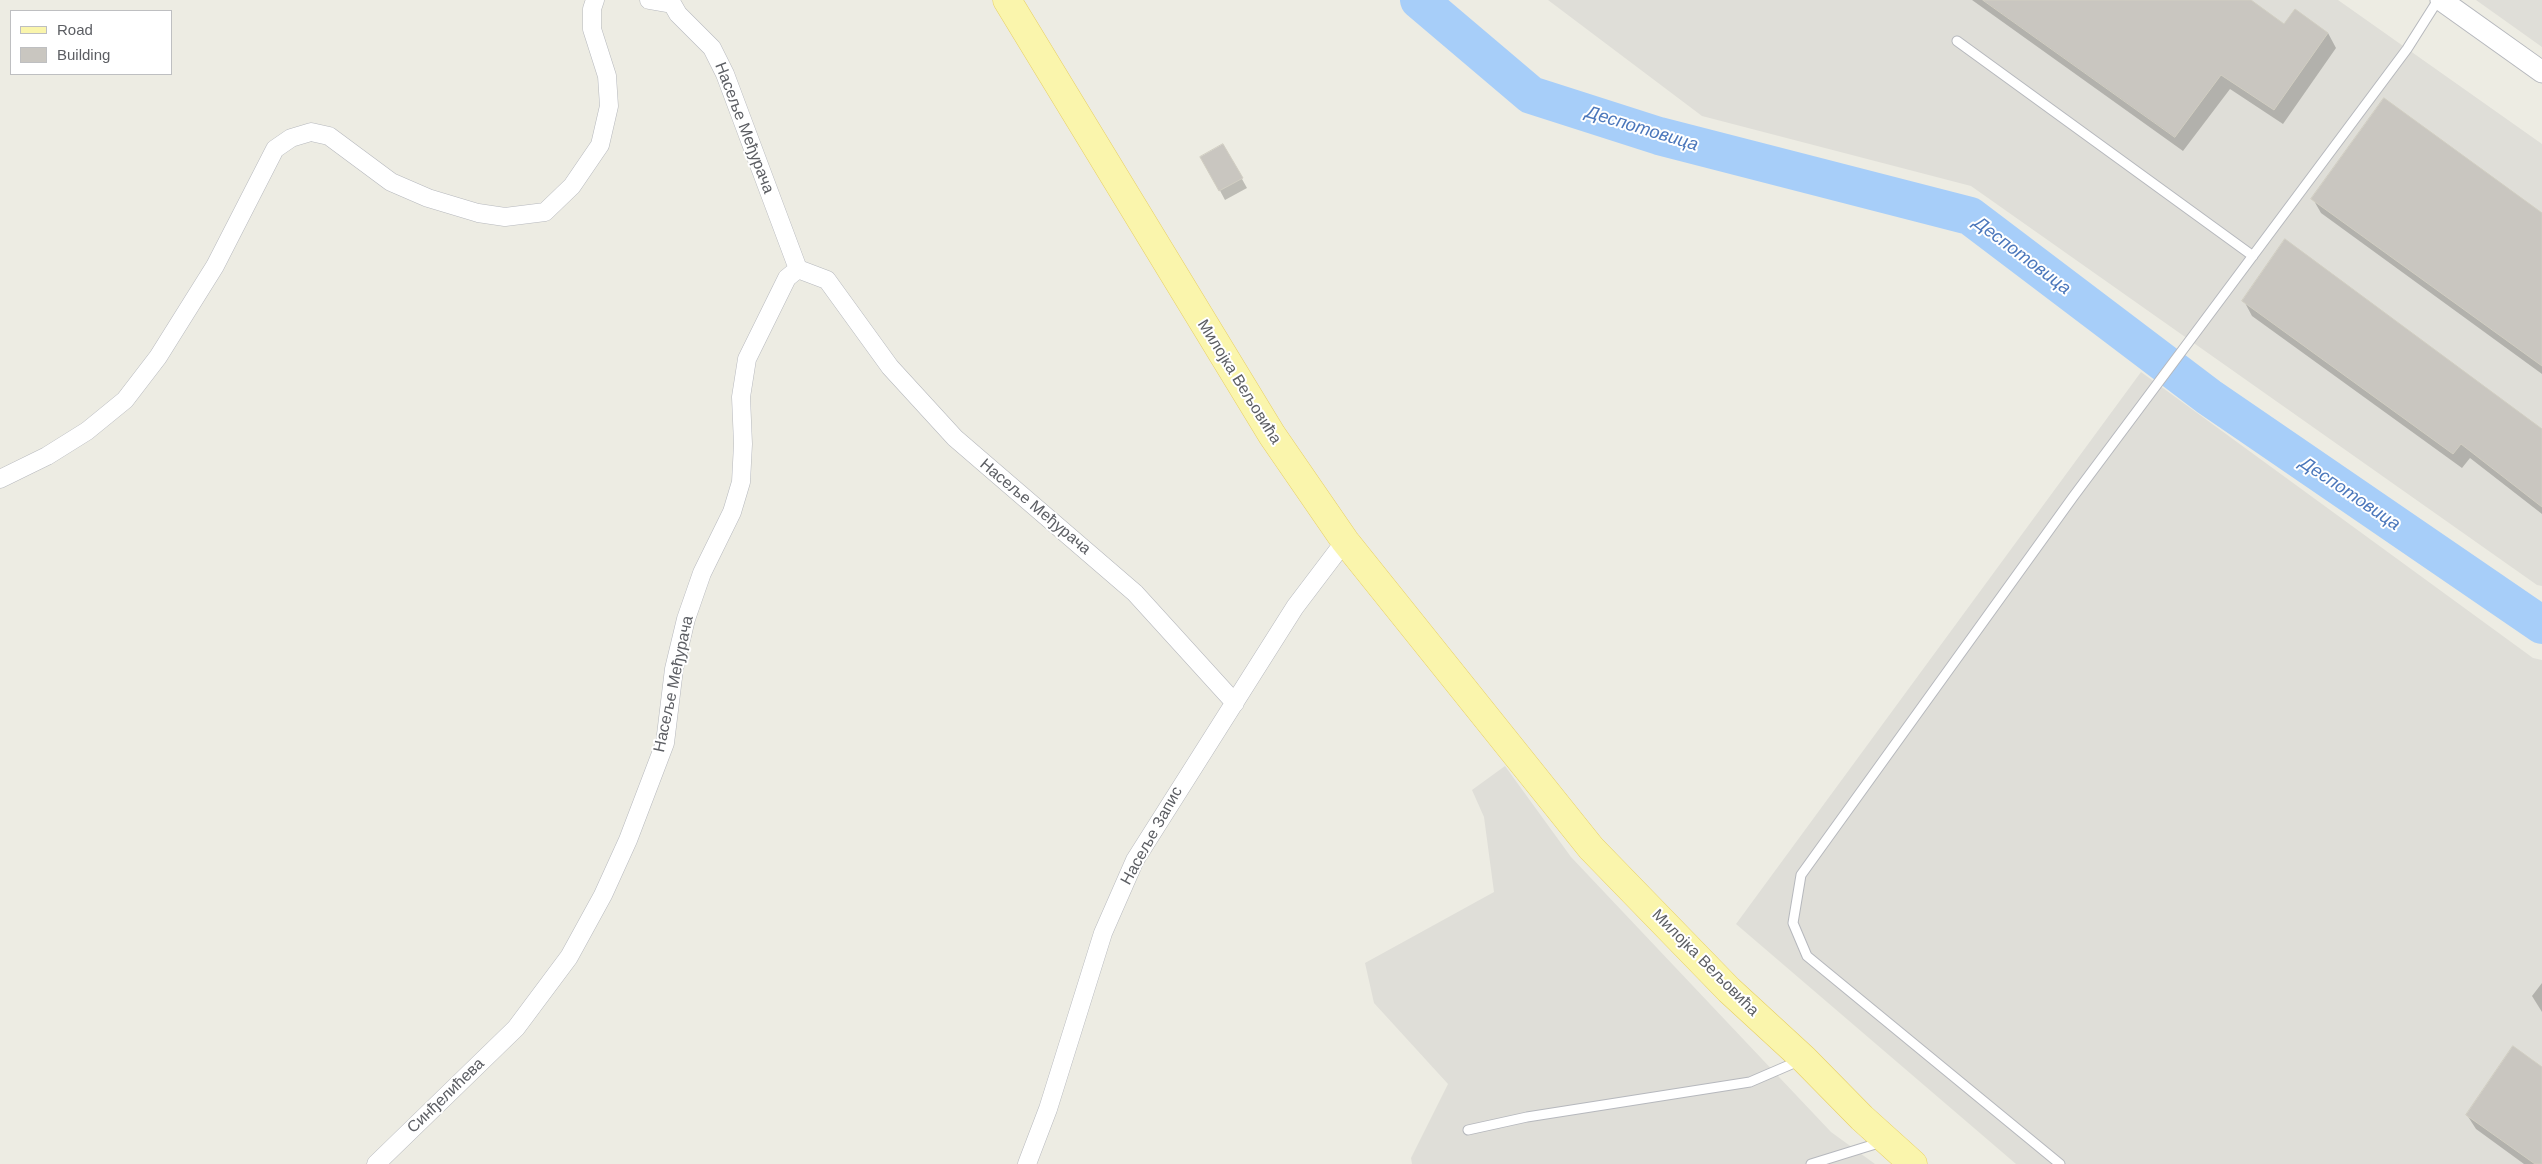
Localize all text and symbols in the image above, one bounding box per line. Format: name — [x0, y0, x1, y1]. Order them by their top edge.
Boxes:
legend — [10, 10, 172, 75]
text: Road — [57, 21, 93, 38]
text: Building — [57, 46, 110, 63]
street label: Насеље Међурача — [710, 60, 778, 196]
water label: Деспотовица — [1583, 102, 1701, 156]
water label: Деспотовица — [1969, 212, 2075, 300]
street label: Милојка Вељовића — [1193, 316, 1285, 448]
water label: Деспотовица — [2296, 453, 2404, 535]
street label: Насеље Међурача — [976, 455, 1094, 559]
street label: Насеље Међурача — [650, 614, 698, 754]
street label: Насеље Запис — [1117, 784, 1187, 888]
street label: Милојка Вељовића — [1648, 906, 1762, 1020]
street label: Синђелићева — [403, 1054, 489, 1138]

